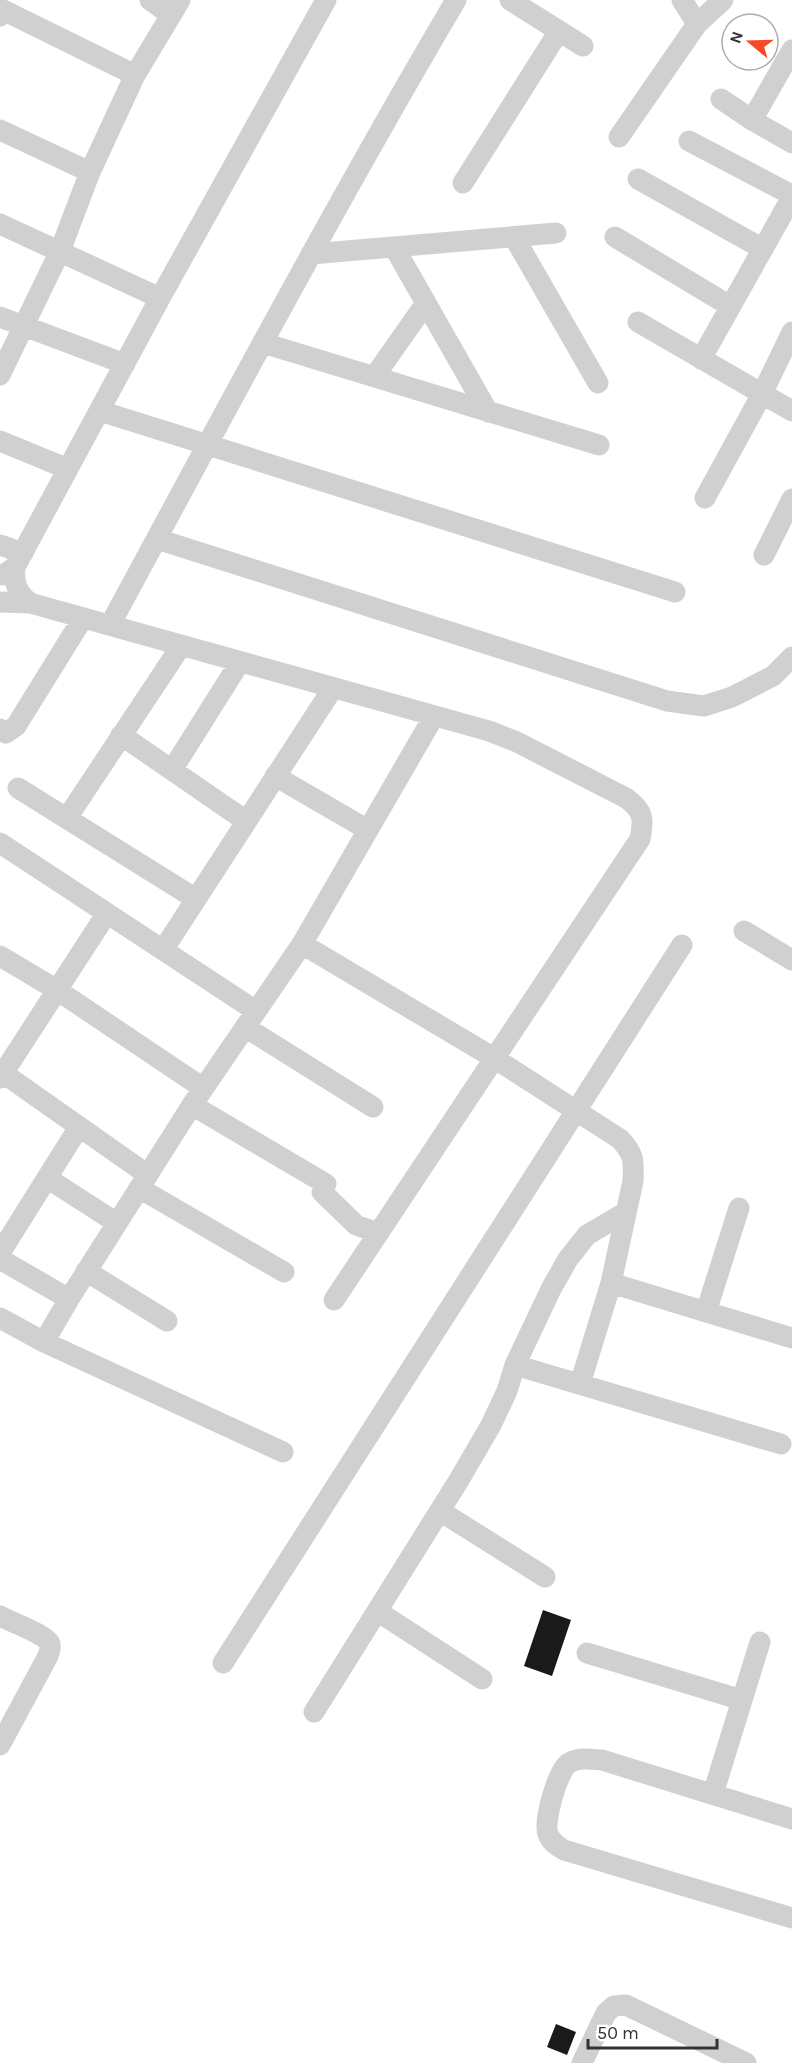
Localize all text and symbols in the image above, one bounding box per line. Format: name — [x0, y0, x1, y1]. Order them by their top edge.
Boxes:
north arrow — [720, 12, 780, 72]
text: N — [725, 29, 747, 46]
scale bar — [588, 2012, 717, 2050]
text: 50 m — [597, 2022, 639, 2044]

